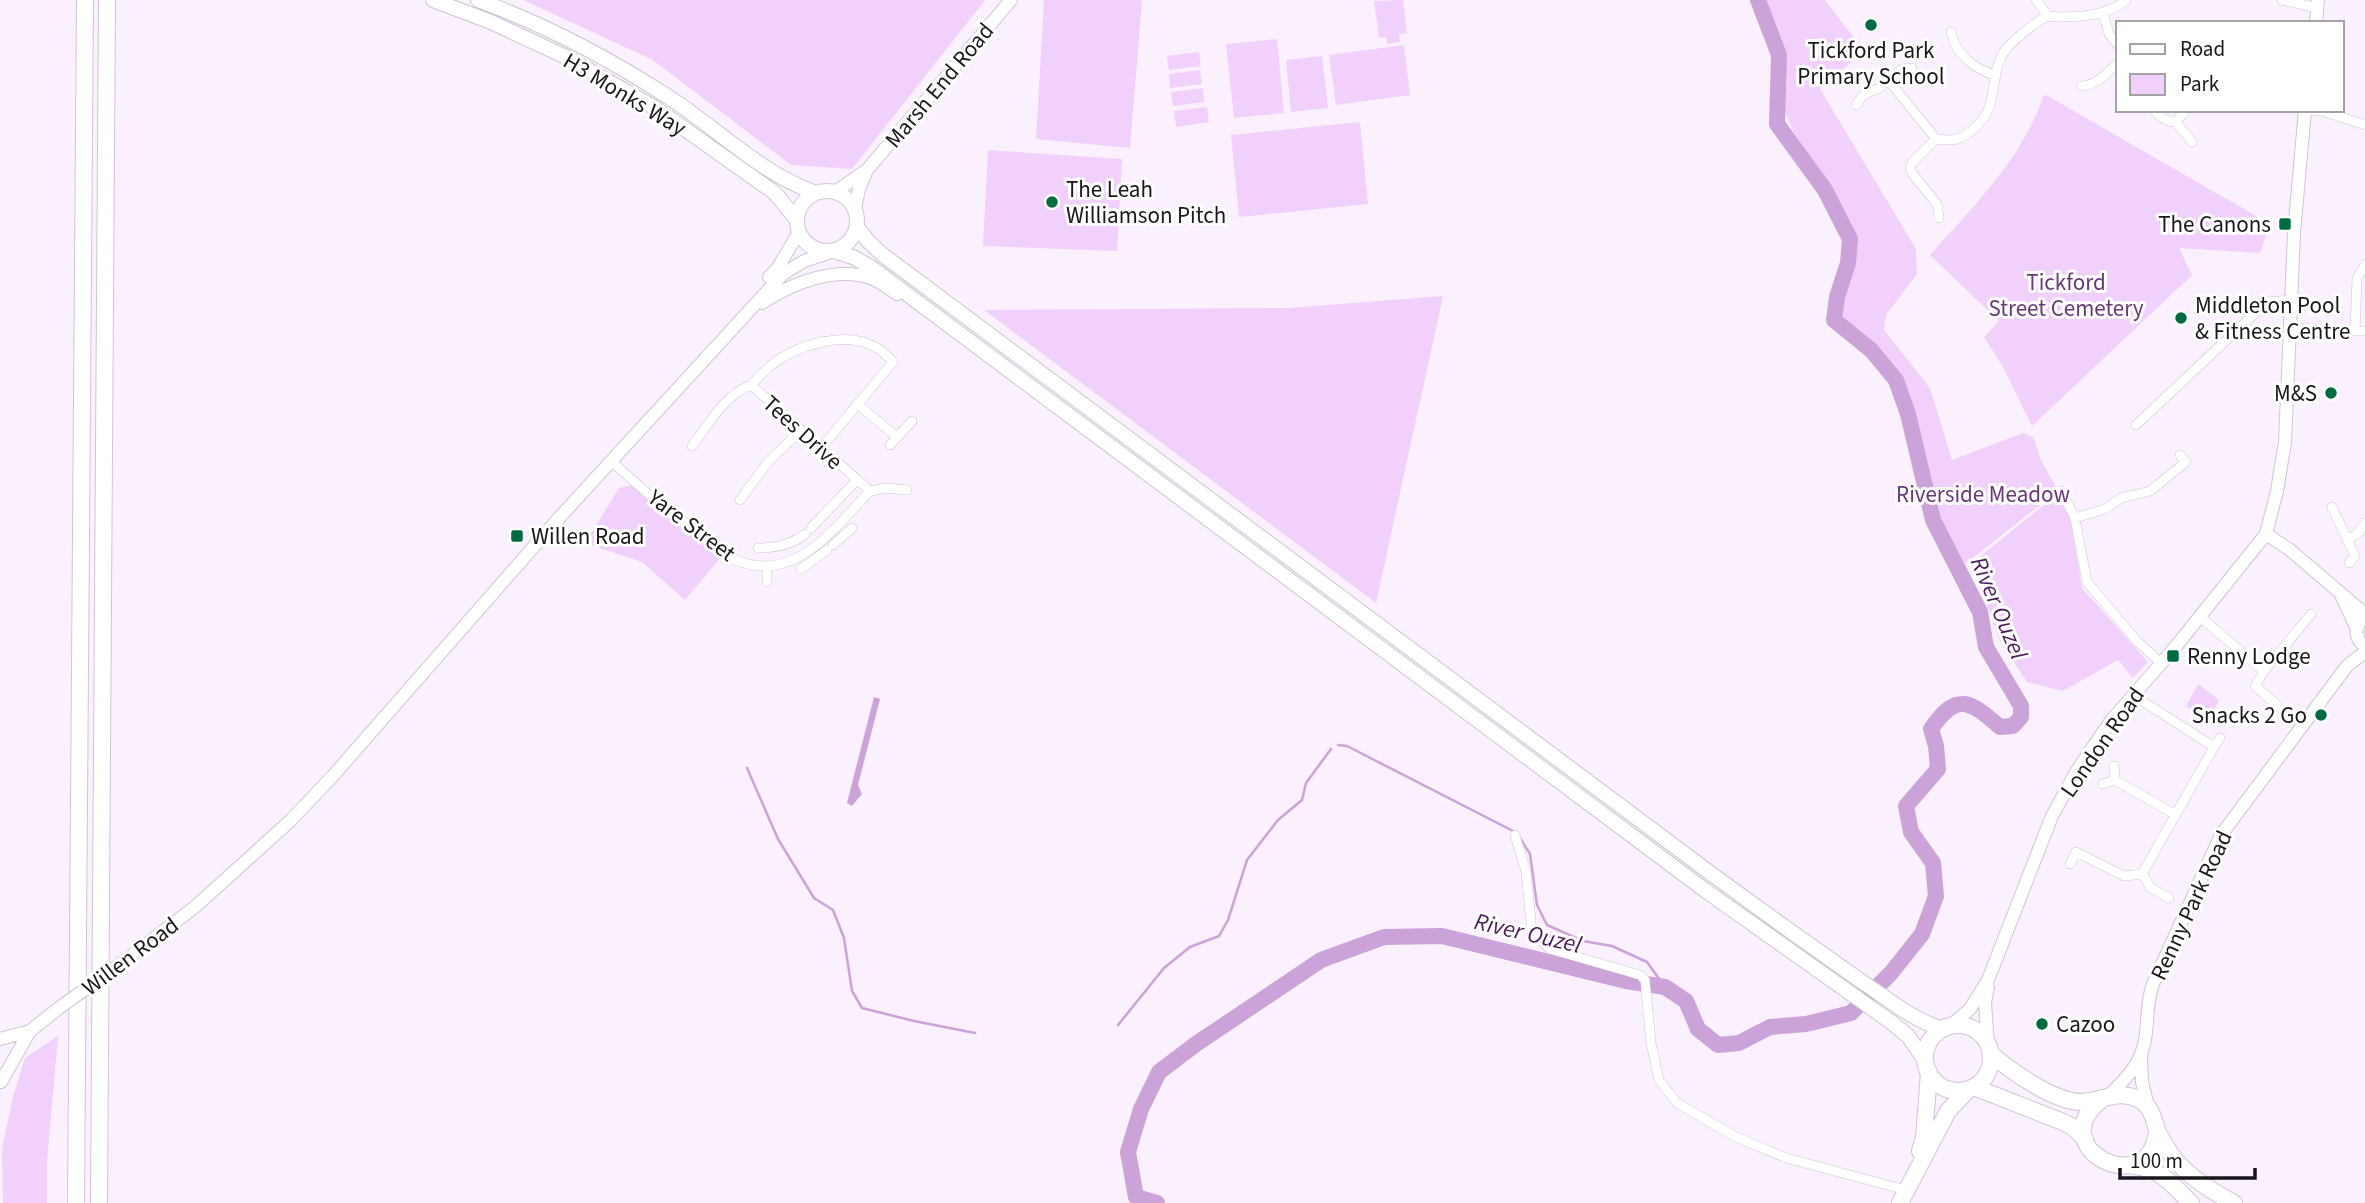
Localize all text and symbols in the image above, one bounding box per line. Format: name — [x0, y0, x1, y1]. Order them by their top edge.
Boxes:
street label: Marsh End Road — [877, 16, 1002, 155]
marker: Tickford Park Primary School — [1863, 17, 1879, 33]
legend — [2116, 21, 2344, 112]
place label: Tickford Park Primary School — [1797, 34, 1945, 93]
text: Road — [2180, 34, 2225, 64]
street label: H3 Monks Way — [557, 45, 693, 144]
text: Park — [2180, 69, 2220, 99]
place label: The Leah Williamson Pitch — [1066, 173, 1226, 232]
marker: The Leah Williamson Pitch — [1044, 194, 1060, 210]
place label: The Canons — [2158, 208, 2271, 241]
marker: The Canons — [2277, 216, 2293, 232]
park label: Tickford Street Cemetery — [1988, 266, 2144, 325]
place label: Middleton Pool & Fitness Centre — [2195, 289, 2350, 348]
marker: Middleton Pool & Fitness Centre — [2173, 310, 2189, 326]
place label: M&S — [2274, 377, 2317, 410]
marker: M&S — [2323, 385, 2339, 401]
street label: Tees Drive — [755, 387, 850, 477]
park label: Riverside Meadow — [1896, 478, 2070, 511]
street label: Yare Street — [640, 481, 743, 570]
place label: Willen Road — [531, 520, 644, 553]
marker: Willen Road — [509, 528, 525, 544]
water label: River Ouzel — [1961, 551, 2036, 665]
place label: Renny Lodge — [2187, 640, 2311, 673]
marker: Renny Lodge — [2165, 648, 2181, 664]
street label: London Road — [2052, 681, 2153, 804]
place label: Snacks 2 Go — [2192, 699, 2307, 732]
marker: Snacks 2 Go — [2313, 707, 2329, 723]
street label: Renny Park Road — [2142, 825, 2241, 985]
water label: River Ouzel — [1471, 904, 1585, 963]
street label: Willen Road — [75, 909, 186, 1004]
place label: Cazoo — [2056, 1008, 2115, 1041]
marker: Cazoo — [2034, 1016, 2050, 1032]
scale bar — [2120, 1136, 2255, 1180]
text: 100 m — [2130, 1146, 2183, 1176]

